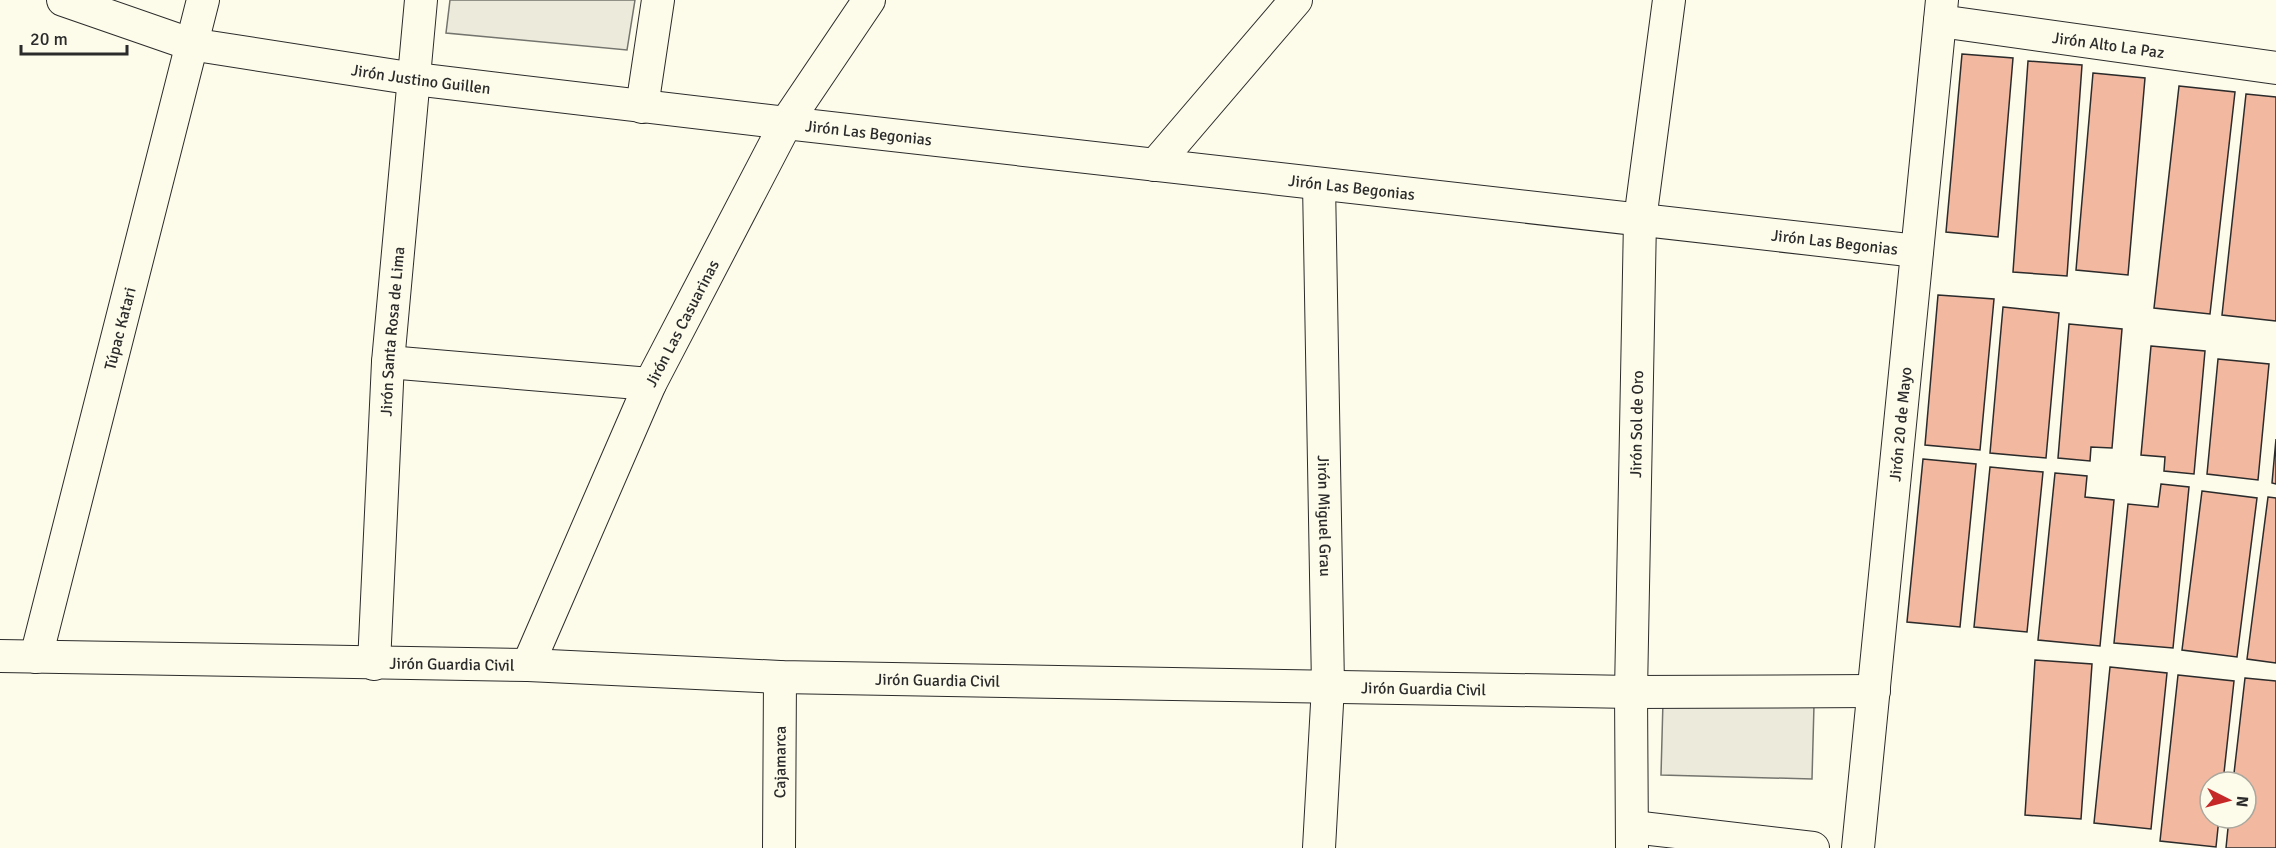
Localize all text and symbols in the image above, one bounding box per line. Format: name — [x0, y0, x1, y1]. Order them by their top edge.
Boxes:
scale bar — [21, 18, 128, 56]
text: 20 m — [30, 28, 68, 50]
street label: Jirón Alto La Paz — [2051, 28, 2166, 63]
street label: Jirón Justino Guillen — [350, 60, 492, 99]
street label: Jirón Las Begonias — [804, 116, 933, 150]
street label: Jirón Las Begonias — [1287, 171, 1416, 205]
street label: Jirón Las Begonias — [1770, 226, 1899, 260]
street label: Jirón Santa Rosa de Lima — [376, 246, 409, 417]
street label: Jirón Las Casuarinas — [641, 257, 724, 391]
street label: Túpac Katari — [100, 285, 141, 372]
street label: Jirón 20 de Mayo — [1885, 366, 1917, 482]
street label: Jirón Sol de Oro — [1626, 370, 1648, 478]
street label: Jirón Miguel Grau — [1313, 455, 1335, 577]
street label: Jirón Guardia Civil — [389, 654, 515, 676]
street label: Jirón Guardia Civil — [875, 670, 1001, 692]
street label: Jirón Guardia Civil — [1361, 678, 1487, 700]
street label: Cajamarca — [770, 726, 791, 798]
north arrow — [2198, 770, 2258, 830]
text: N — [2231, 795, 2252, 808]

